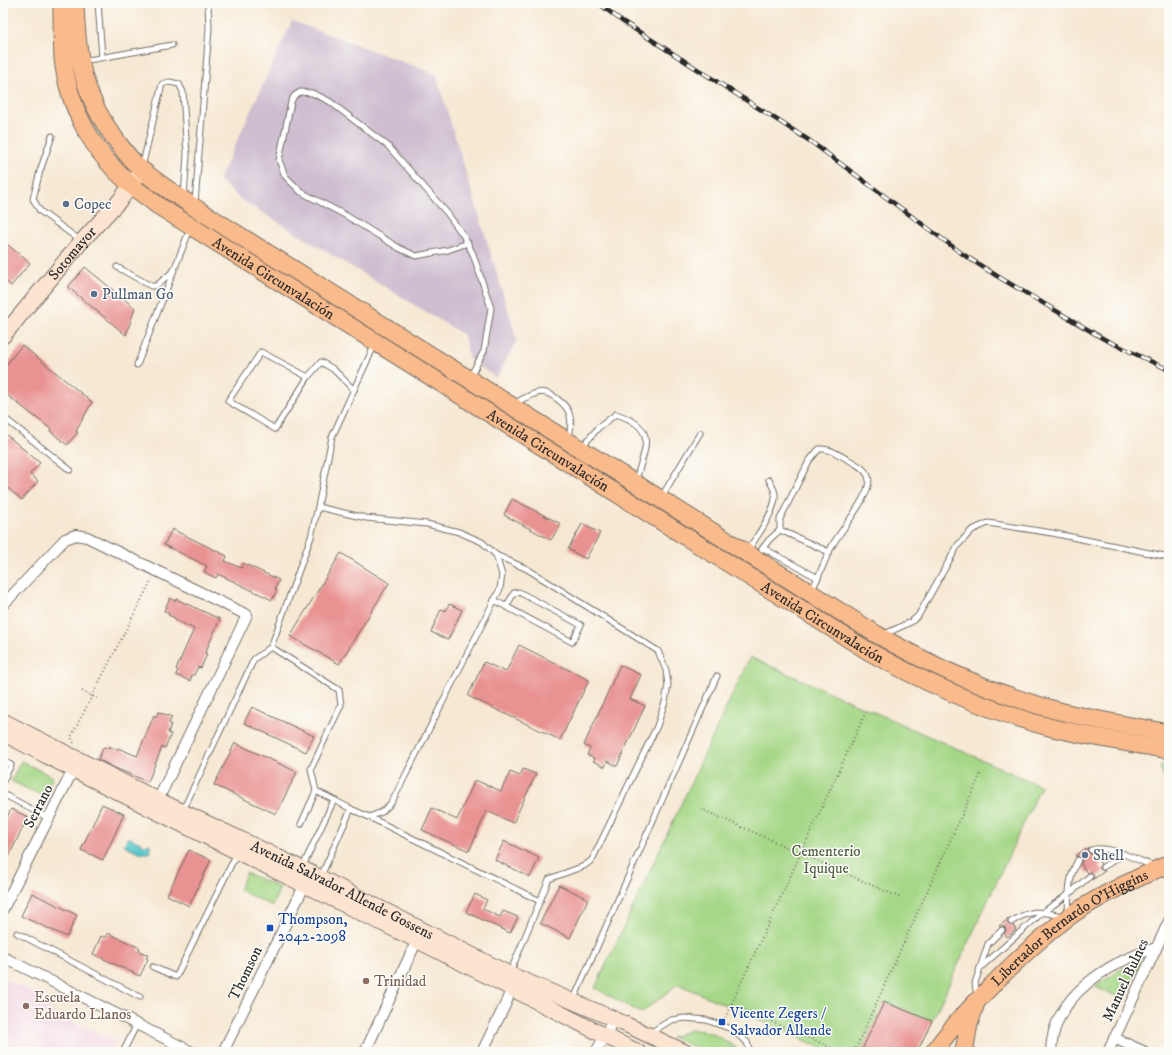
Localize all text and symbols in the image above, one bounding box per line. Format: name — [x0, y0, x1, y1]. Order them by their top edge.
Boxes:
place label: Copec — [74, 195, 112, 214]
marker: Copec — [61, 199, 71, 209]
street label: Sotomayor — [44, 222, 101, 284]
street label: Avenida Circunvalación — [209, 233, 338, 324]
place label: Pullman Go — [102, 285, 173, 304]
marker: Pullman Go — [89, 289, 99, 299]
street label: Avenida Circunvalación — [483, 405, 613, 496]
street label: Avenida Circunvalación — [757, 577, 887, 668]
street label: Serrano — [19, 781, 58, 831]
street label: Avenida Salvador Allende Gossens — [247, 837, 437, 944]
park label: Cementerio Iquique — [791, 842, 861, 878]
place label: Shell — [1093, 846, 1124, 865]
marker: Shell — [1080, 850, 1090, 860]
street label: Libertador Bernardo O'Higgins — [987, 866, 1151, 990]
place label: Thompson, 2042-2098 — [278, 910, 347, 946]
marker: Thompson, 2042-2098 — [265, 923, 275, 933]
street label: Manuel Bulnes — [1098, 936, 1153, 1025]
street label: Thomson — [224, 943, 267, 1003]
place label: Trinidad — [374, 972, 427, 991]
marker: Trinidad — [361, 976, 371, 986]
place label: Escuela Eduardo Llanos — [34, 988, 131, 1024]
marker: Escuela Eduardo Llanos — [21, 1001, 31, 1011]
place label: Vicente Zegers / Salvador Allende — [729, 1004, 831, 1040]
marker: Vicente Zegers / Salvador Allende — [717, 1017, 727, 1027]

